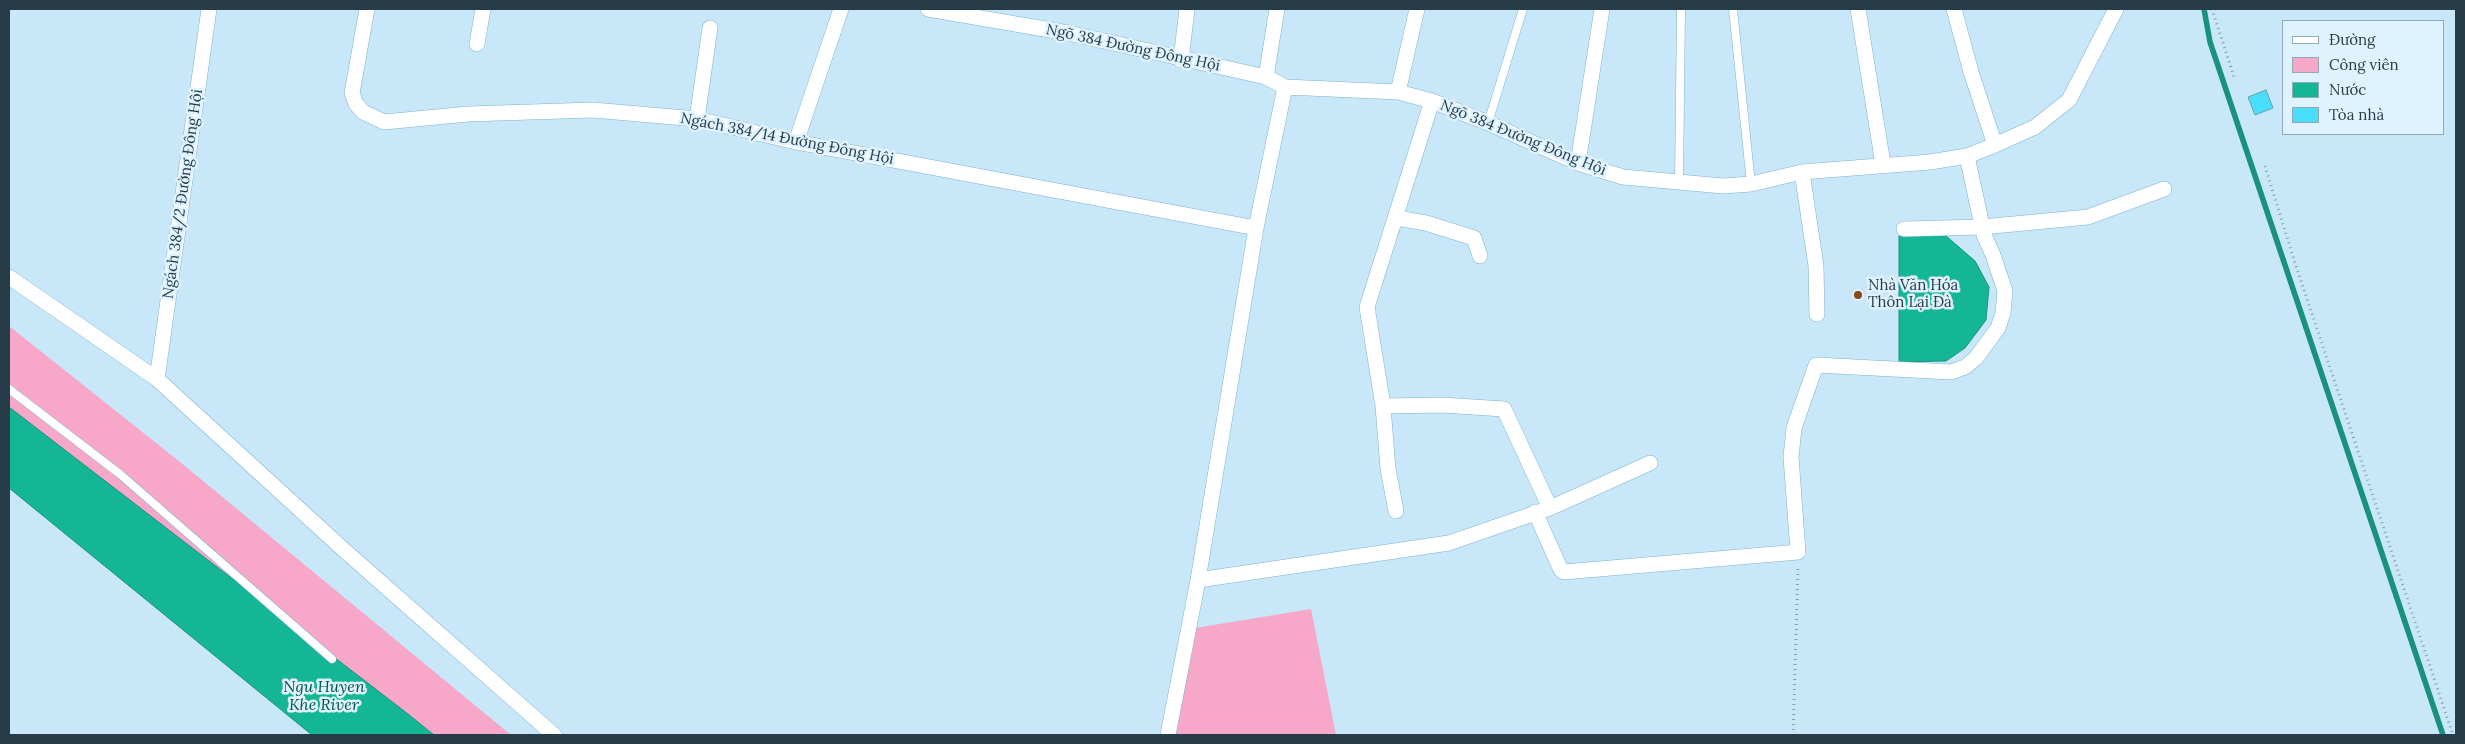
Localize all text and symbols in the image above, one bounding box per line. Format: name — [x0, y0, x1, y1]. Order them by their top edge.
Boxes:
legend — [2282, 20, 2445, 135]
street label: Ngõ 384 Đường Đông Hội — [1044, 21, 1222, 75]
text: Đường — [2329, 30, 2375, 49]
text: Công viên — [2329, 55, 2399, 74]
text: Nước — [2329, 80, 2366, 99]
street label: Ngách 384/2 Đường Đông Hội — [159, 88, 207, 300]
street label: Ngõ 384 Đường Đông Hội — [1437, 96, 1609, 180]
text: Tòa nhà — [2329, 105, 2384, 124]
street label: Ngách 384/14 Đường Đông Hội — [679, 109, 895, 169]
place label: Nhà Văn Hóa Thôn Lại Đà — [1868, 277, 1958, 312]
marker: Nhà Văn Hóa Thôn Lại Đà — [1852, 289, 1864, 301]
water label: Ngu Huyen Khe River — [283, 677, 365, 715]

